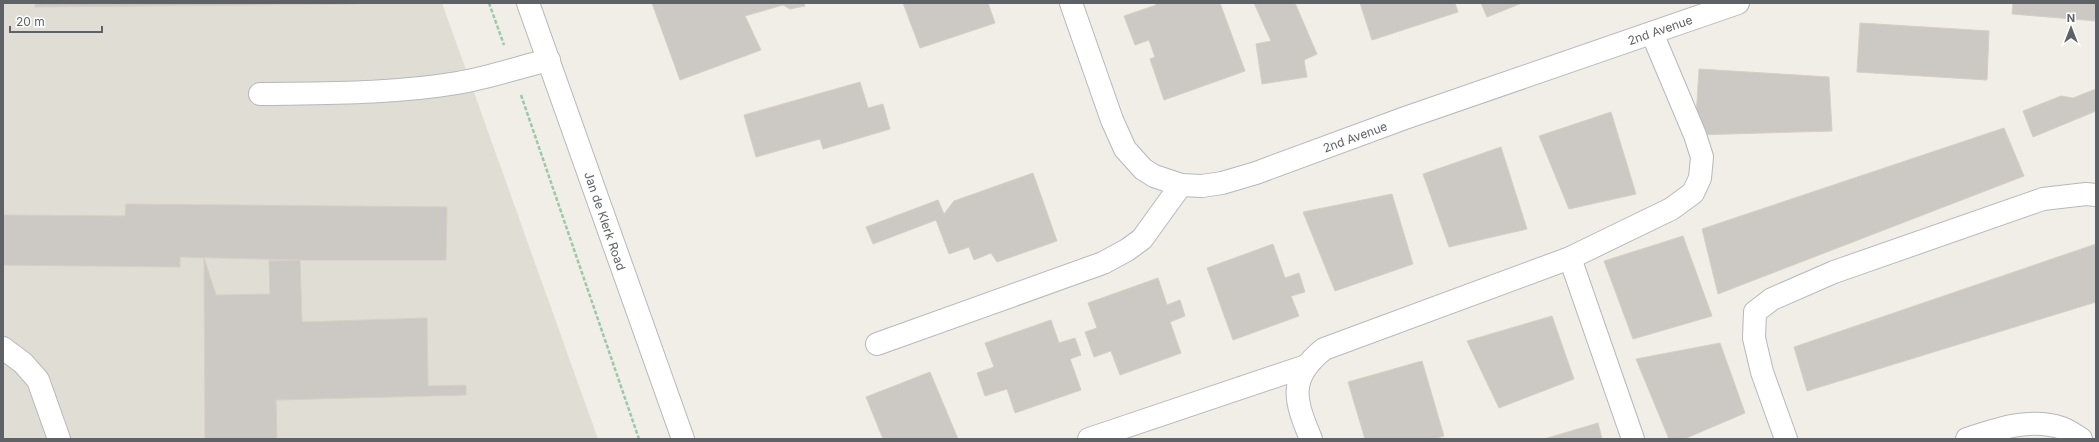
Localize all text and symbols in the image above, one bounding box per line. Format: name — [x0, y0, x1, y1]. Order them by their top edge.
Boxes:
scale bar — [10, 8, 102, 34]
north arrow — [2051, 8, 2091, 48]
text: N — [2067, 11, 2075, 25]
street label: 2nd Avenue — [1626, 12, 1694, 48]
text: 20 m — [16, 14, 45, 29]
street label: 2nd Avenue — [1321, 118, 1389, 156]
street label: Jan de Klerk Road — [581, 170, 629, 272]

